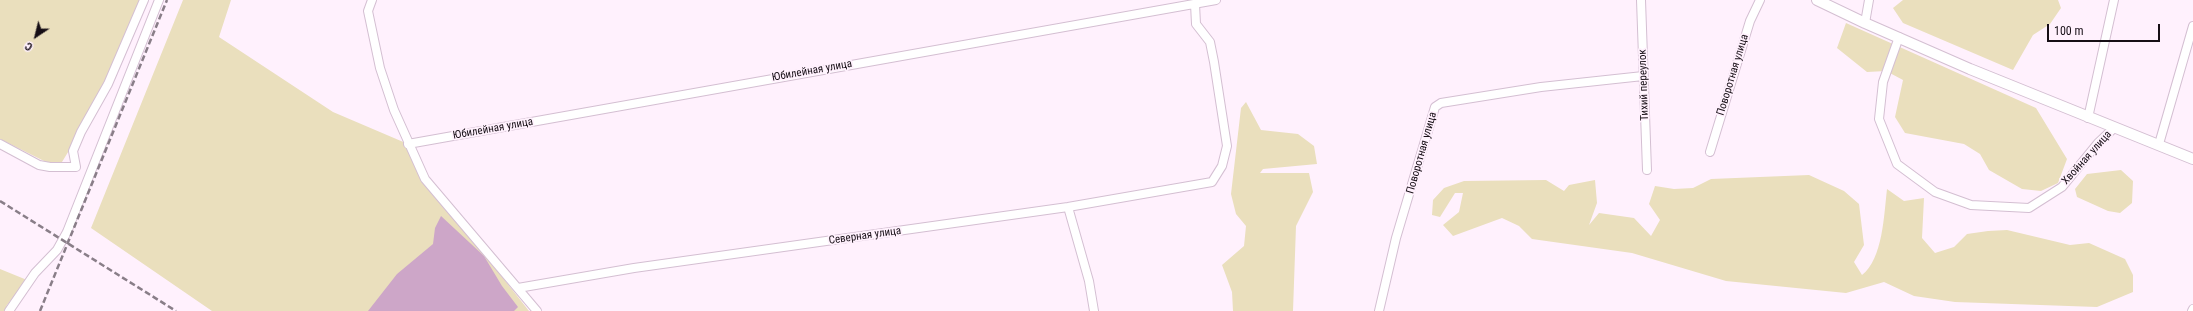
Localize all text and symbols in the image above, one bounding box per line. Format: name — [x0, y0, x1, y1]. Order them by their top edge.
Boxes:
north arrow — [16, 16, 56, 56]
scale bar — [2049, 16, 2162, 42]
text: 100 m — [2054, 24, 2084, 38]
street label: Поворотная улица — [1714, 33, 1752, 117]
text: С — [23, 39, 35, 53]
street label: Тихий переулок — [1636, 49, 1652, 121]
street label: Юбилейная улица — [771, 57, 853, 85]
street label: Поворотная улица — [1404, 111, 1440, 195]
street label: Юбилейная улица — [452, 115, 534, 143]
street label: Хвойная улица — [2059, 128, 2115, 188]
street label: Северная улица — [828, 224, 902, 248]

